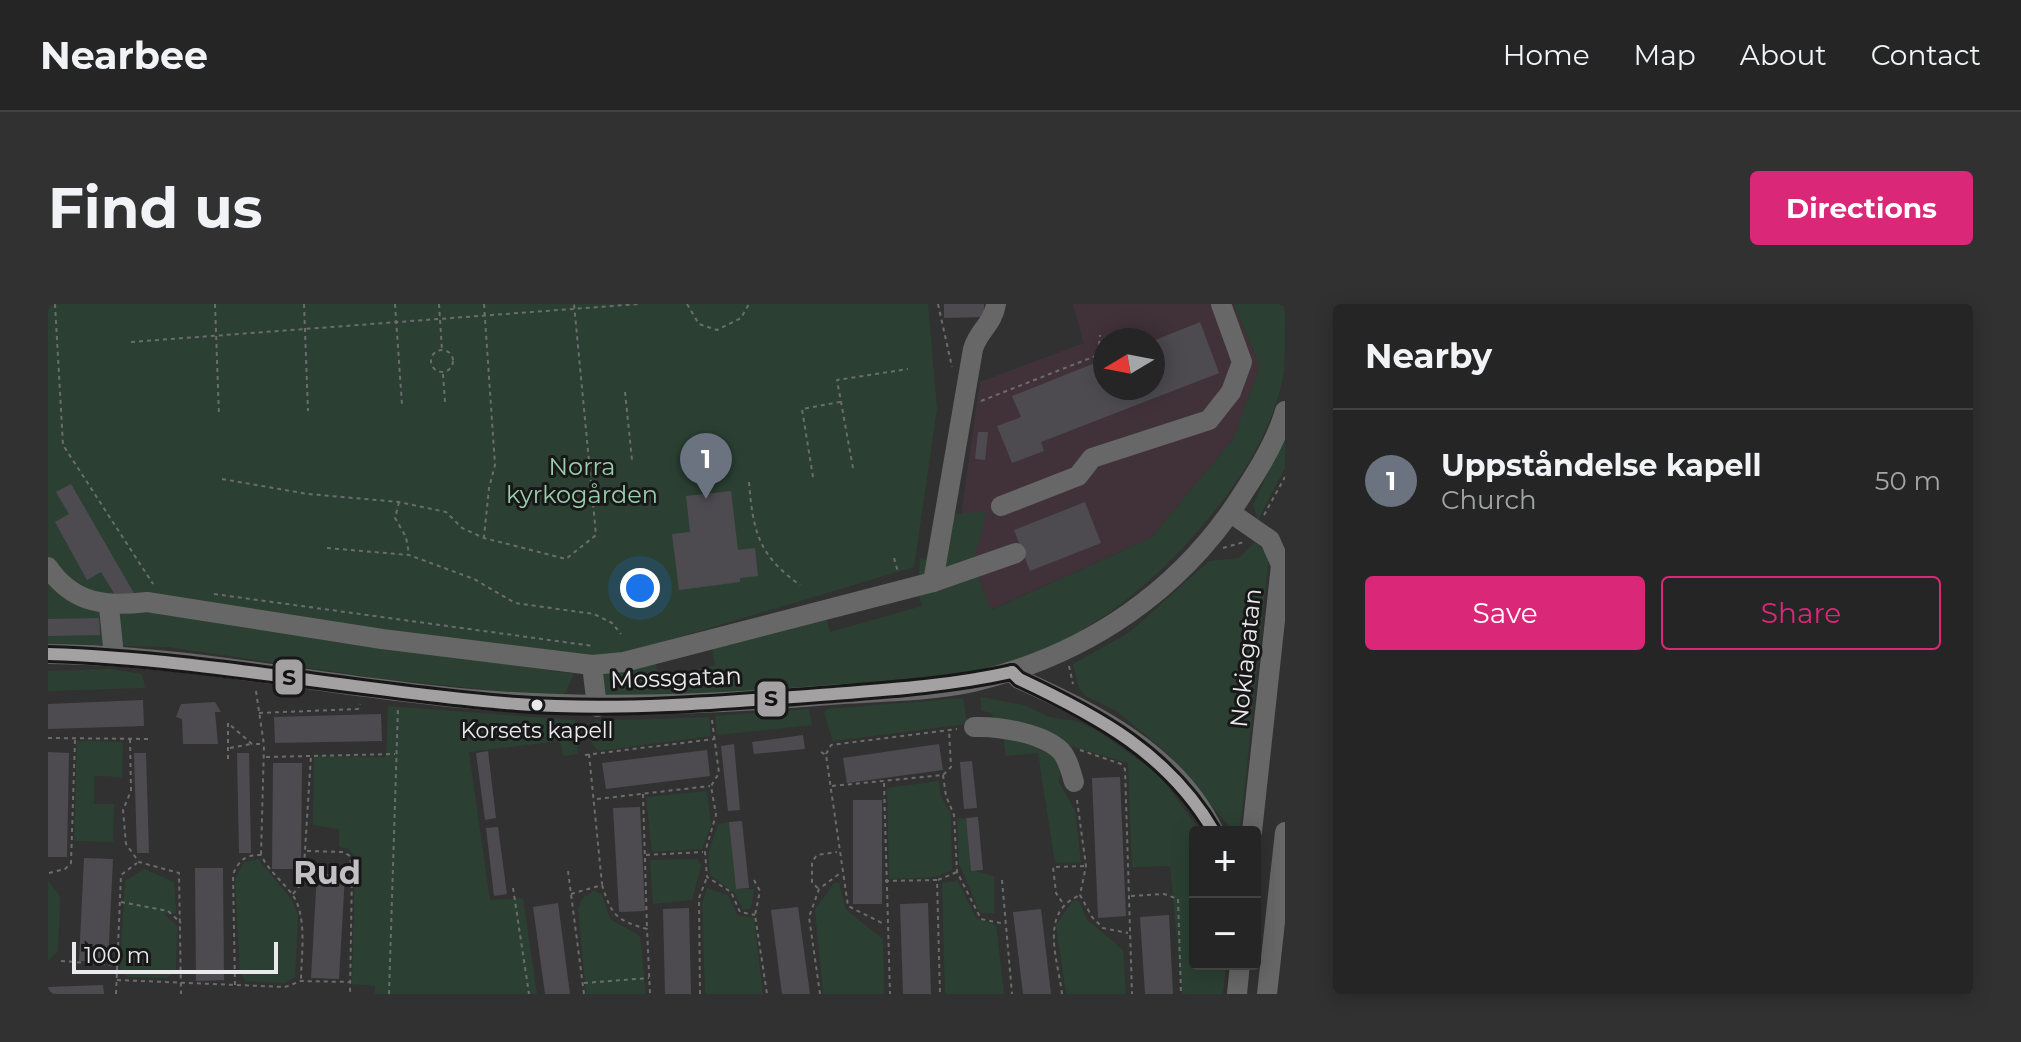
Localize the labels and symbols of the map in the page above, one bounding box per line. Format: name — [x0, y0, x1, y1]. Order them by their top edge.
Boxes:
north arrow — [1093, 328, 1165, 400]
pin: 1 — [680, 433, 732, 499]
park label: Norra kyrkogården — [506, 452, 658, 509]
your location — [620, 568, 660, 608]
street label: Nokiagatan — [1224, 587, 1267, 729]
line badge: S — [274, 658, 304, 696]
street label: Mossgatan — [610, 661, 742, 694]
text: S — [282, 664, 296, 691]
line badge: S — [756, 680, 787, 718]
text: S — [764, 685, 778, 712]
marker: Korsets kapell — [529, 697, 545, 713]
place label: Korsets kapell — [460, 717, 614, 744]
district label: Rud — [293, 853, 361, 892]
scale bar — [72, 938, 278, 974]

